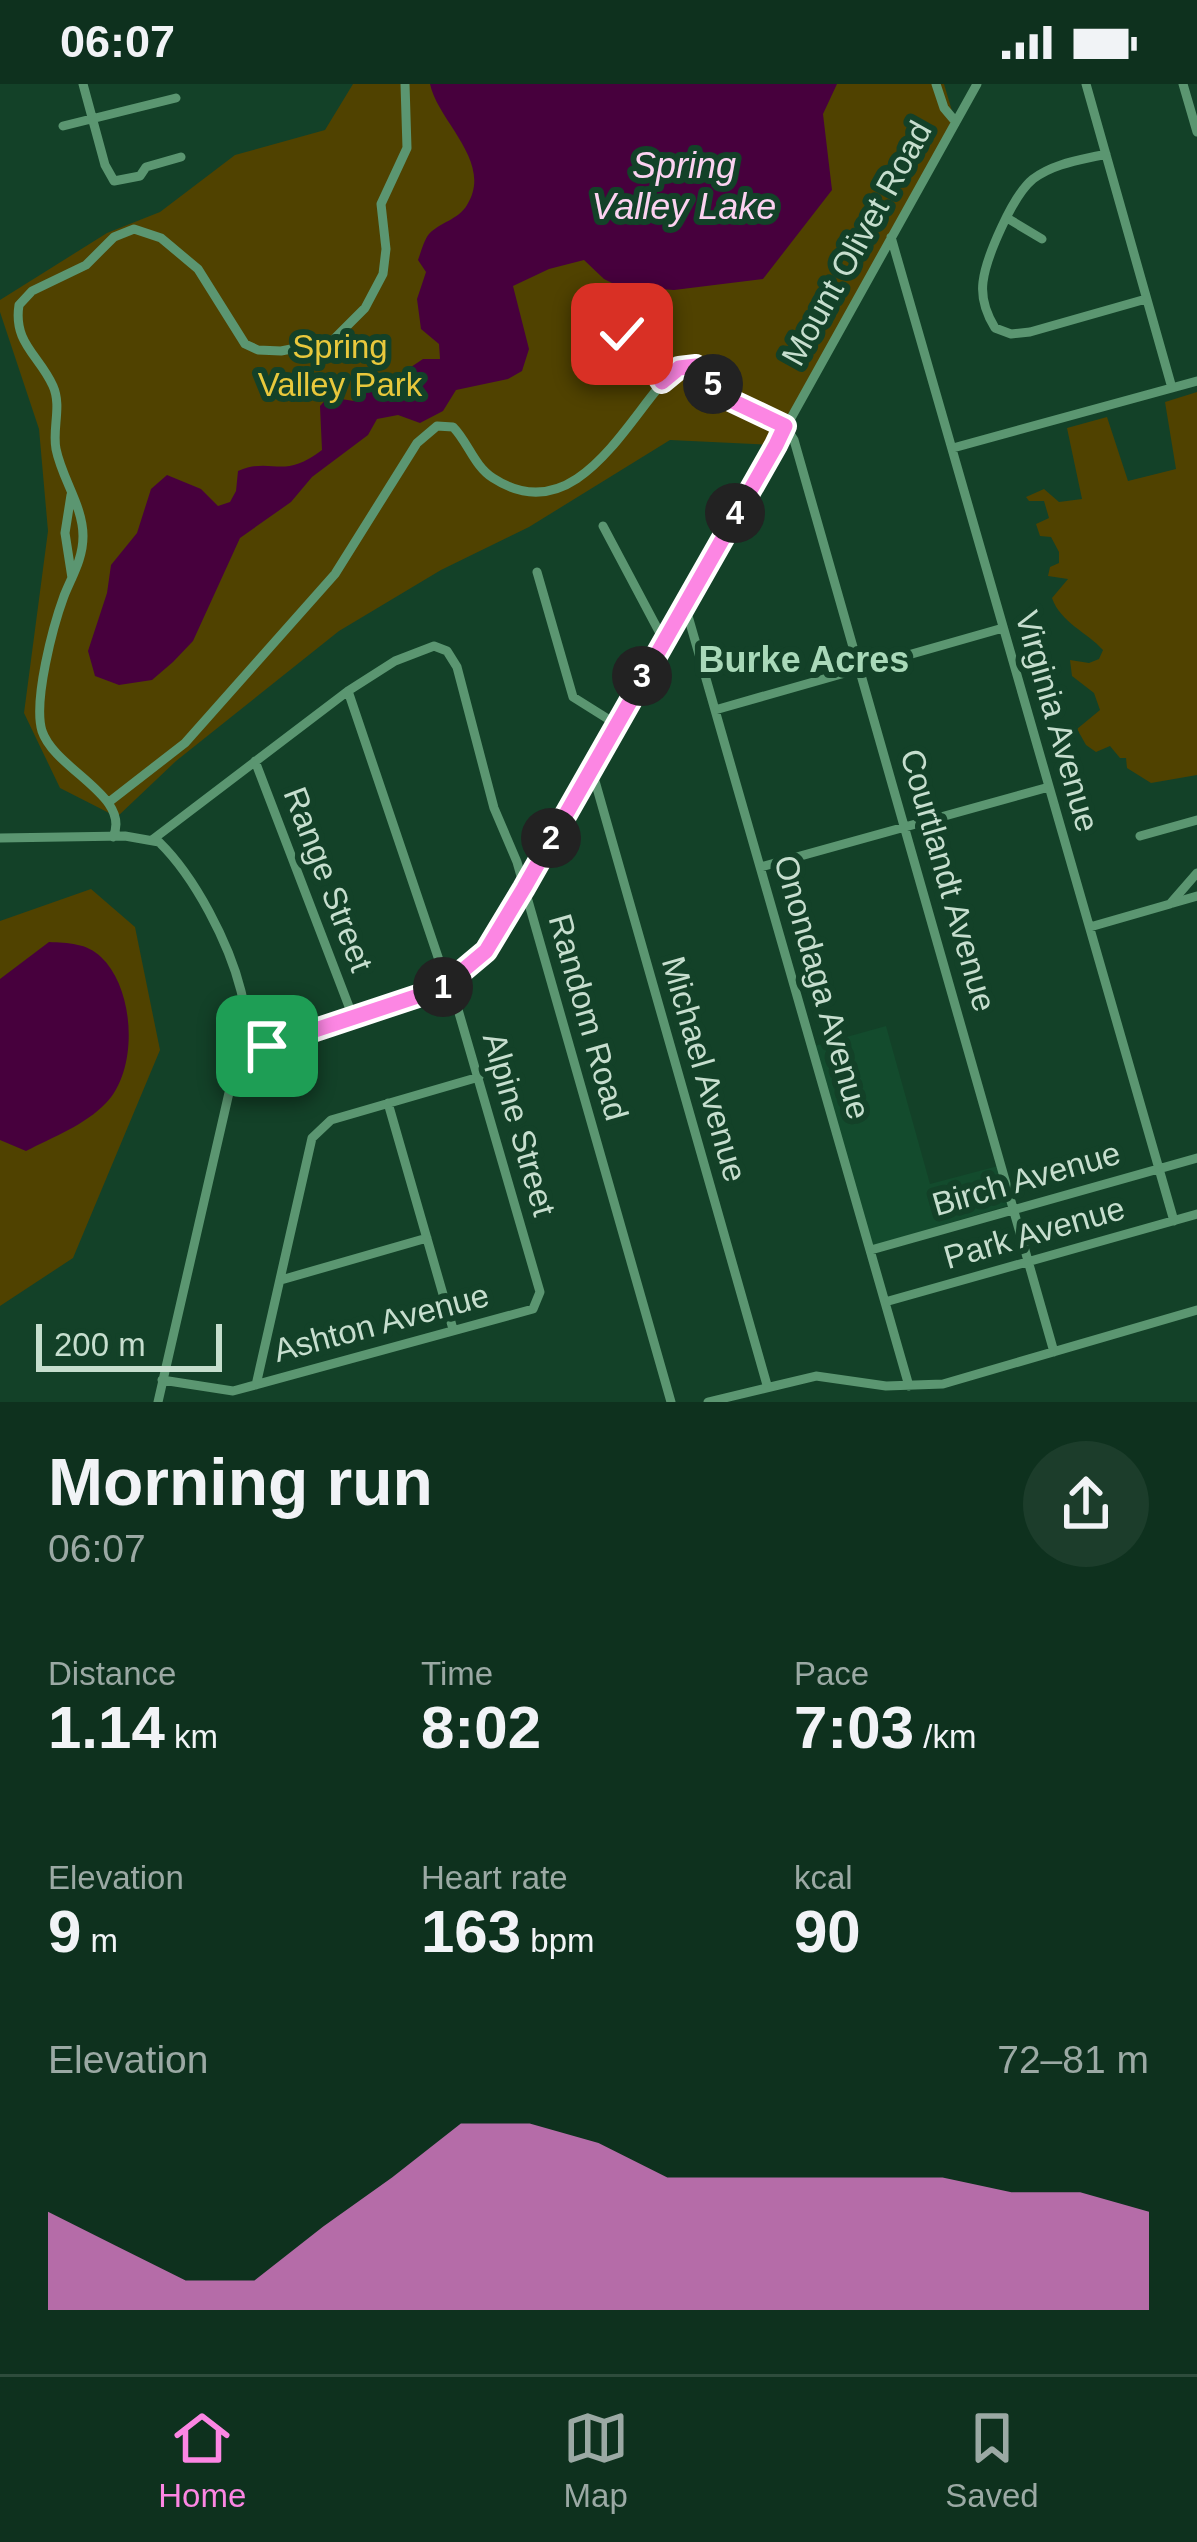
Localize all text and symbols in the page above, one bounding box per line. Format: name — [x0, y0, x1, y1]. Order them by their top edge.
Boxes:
text: 06:07 — [60, 16, 175, 67]
street label: Mount Olivet Road — [774, 115, 939, 372]
water label: Spring Valley Lake — [592, 145, 776, 227]
pin — [571, 283, 673, 385]
icon: check — [589, 301, 655, 367]
park label: Spring Valley Park — [258, 328, 423, 403]
pin: 5 — [683, 354, 743, 414]
text: 5 — [704, 365, 722, 402]
pin: 4 — [705, 483, 765, 543]
text: 4 — [726, 494, 744, 531]
street label: Virginia Avenue — [1008, 606, 1107, 836]
district label: Burke Acres — [699, 639, 909, 680]
pin: 3 — [612, 646, 672, 706]
text: 3 — [633, 657, 651, 694]
street label: Courtlandt Avenue — [893, 745, 1004, 1015]
street label: Range Street — [276, 782, 381, 977]
pin: 2 — [521, 808, 581, 868]
text: 2 — [542, 819, 560, 856]
street label: Onondaga Avenue — [767, 851, 878, 1123]
street label: Random Road — [541, 910, 636, 1125]
street label: Michael Avenue — [655, 952, 754, 1186]
pin: 1 — [413, 957, 473, 1017]
text: 1 — [434, 968, 452, 1005]
pin — [216, 995, 318, 1097]
icon: arrive — [234, 1013, 300, 1079]
street label: Alpine Street — [476, 1028, 563, 1220]
street label: Birch Avenue — [928, 1134, 1124, 1223]
street label: Park Avenue — [939, 1189, 1129, 1276]
street label: Ashton Avenue — [269, 1276, 493, 1369]
scale bar — [36, 1318, 222, 1371]
text: 200 m — [54, 1326, 146, 1363]
button: share — [1023, 1441, 1149, 1567]
text: Morning run — [48, 1445, 433, 1519]
text: 06:07 — [48, 1527, 146, 1570]
text: Distance — [48, 1655, 176, 1692]
text: Time — [421, 1655, 493, 1692]
text: Pace — [794, 1655, 869, 1692]
text: 1.14 — [48, 1694, 165, 1761]
text: 8:02 — [421, 1694, 541, 1761]
text: 7:03 — [794, 1694, 914, 1761]
text: km — [165, 1718, 218, 1755]
text: /km — [914, 1718, 976, 1755]
text: Elevation — [48, 1859, 184, 1896]
text: Heart rate — [421, 1859, 568, 1896]
text: kcal — [794, 1859, 853, 1896]
text: 9 — [48, 1898, 81, 1965]
text: 163 — [421, 1898, 521, 1965]
text: 90 — [794, 1898, 861, 1965]
text: m — [81, 1922, 118, 1959]
text: bpm — [521, 1922, 594, 1959]
text: Elevation — [48, 2038, 208, 2081]
text: 72–81 m — [997, 2038, 1149, 2081]
tab: Home — [158, 2405, 246, 2515]
tab: Map — [563, 2405, 629, 2515]
tab: Saved — [945, 2405, 1039, 2515]

